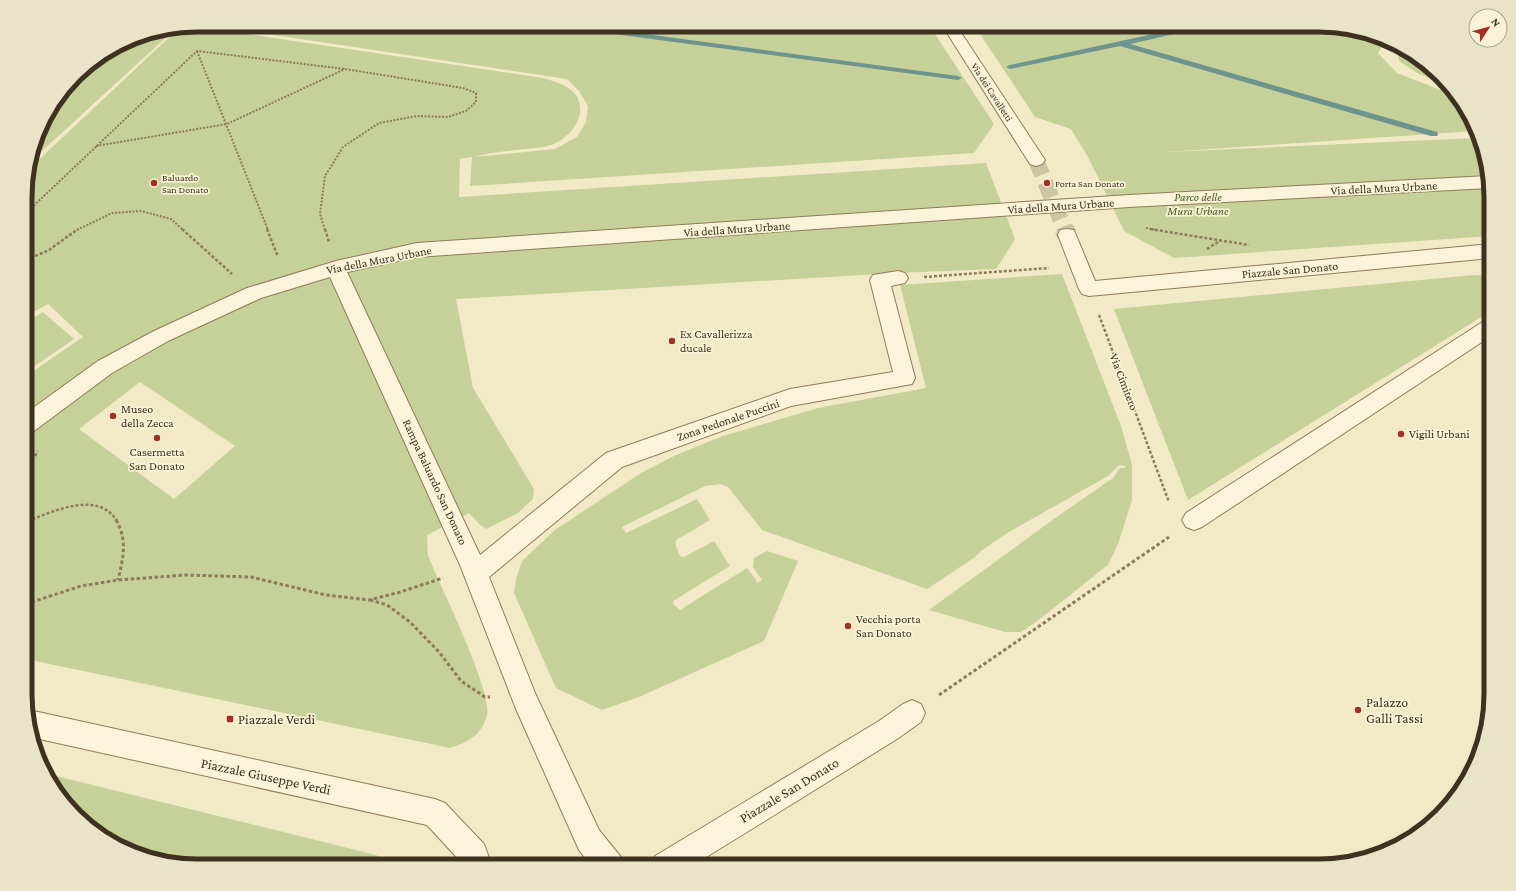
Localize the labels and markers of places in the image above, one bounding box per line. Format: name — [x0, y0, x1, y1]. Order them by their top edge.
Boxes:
place label: Baluardo San Donato — [162, 172, 208, 195]
marker: Baluardo San Donato — [149, 178, 159, 188]
marker: Porta San Donato — [1042, 178, 1052, 188]
place label: Porta San Donato — [1055, 178, 1125, 189]
place label: Ex Cavallerizza ducale — [680, 327, 753, 355]
marker: Ex Cavallerizza ducale — [667, 336, 677, 346]
place label: Museo della Zecca — [121, 402, 174, 430]
marker: Museo della Zecca — [108, 411, 118, 421]
place label: Vigili Urbani — [1409, 427, 1470, 441]
marker: Vigili Urbani — [1396, 429, 1406, 439]
marker: Casermetta San Donato — [152, 433, 162, 443]
place label: Casermetta San Donato — [129, 445, 185, 473]
place label: Vecchia porta San Donato — [856, 612, 921, 640]
marker: Vecchia porta San Donato — [843, 621, 853, 631]
place label: Palazzo Galli Tassi — [1366, 694, 1424, 726]
marker: Palazzo Galli Tassi — [1353, 705, 1363, 715]
place label: Piazzale Verdi — [238, 711, 316, 727]
marker: Piazzale Verdi — [225, 714, 235, 724]

